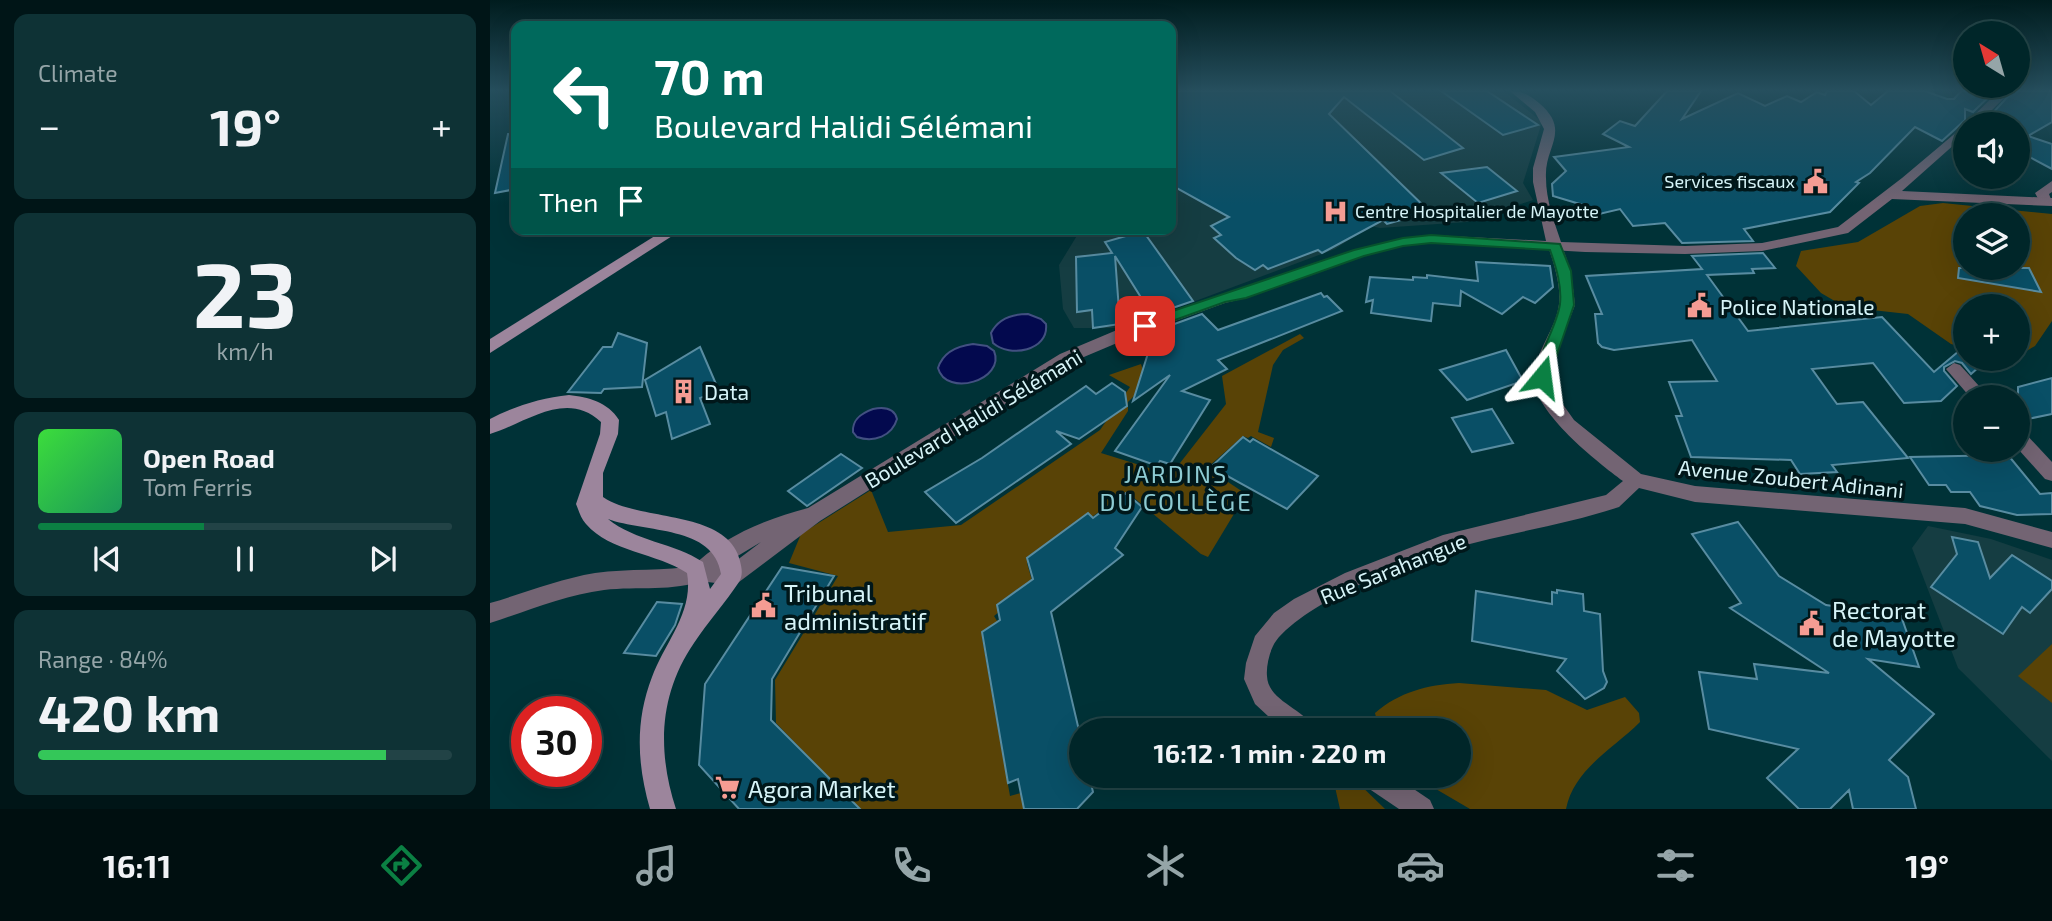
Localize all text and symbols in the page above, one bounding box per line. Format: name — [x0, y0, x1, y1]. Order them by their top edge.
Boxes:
north arrow — [1953, 21, 2030, 98]
map controls — [1953, 21, 2030, 462]
text: 70 m — [654, 46, 765, 105]
icon: left — [539, 49, 630, 140]
text: Climate — [38, 59, 118, 87]
text: 19° — [210, 94, 281, 156]
text: − — [38, 102, 60, 148]
text: + — [431, 102, 452, 148]
text: Boulevard Halidi Sélémani — [654, 106, 1033, 144]
button: sound — [1953, 112, 2030, 189]
public building icon: Services fiscaux — [1801, 167, 1829, 195]
place label: Services fiscaux — [1664, 170, 1795, 192]
icon: arrive — [612, 182, 650, 220]
text: Then — [539, 186, 598, 217]
hospital icon: Centre Hospitalier de Mayotte — [1321, 197, 1349, 225]
place label: Centre Hospitalier de Mayotte — [1355, 200, 1599, 222]
button: layers — [1953, 203, 2030, 280]
text: 23 — [193, 237, 297, 346]
public building icon: Police Nationale — [1686, 292, 1714, 320]
place label: Police Nationale — [1720, 294, 1874, 319]
button: + — [1953, 294, 2030, 371]
pin — [1115, 296, 1175, 356]
icon: arrive — [1126, 307, 1164, 345]
text: km/h — [216, 337, 274, 365]
position arrow — [1505, 340, 1579, 414]
street label: Boulevard Halidi Sélémani — [860, 343, 1086, 493]
building icon: Data — [670, 377, 698, 405]
place label: Data — [704, 379, 749, 404]
button: − — [1953, 385, 2030, 462]
text: Open Road — [143, 442, 275, 473]
street label: Avenue Zoubert Adinani — [1677, 454, 1905, 502]
district label: JARDINS DU COLLÈGE — [1099, 459, 1253, 516]
text: Tom Ferris — [143, 473, 252, 501]
street label: Rue Sarahangue — [1316, 527, 1470, 609]
icon: previous — [88, 540, 126, 578]
icon: pause — [226, 540, 264, 578]
icon: next — [364, 540, 402, 578]
place label: Tribunal administratif — [784, 578, 927, 635]
public building icon: Tribunal administratif — [750, 592, 778, 620]
place label: Rectorat de Mayotte — [1832, 595, 1956, 652]
public building icon: Rectorat de Mayotte — [1798, 609, 1826, 637]
text: Range · 84% — [38, 645, 168, 673]
text: 420 km — [38, 680, 220, 742]
speed limit sign: 30 — [511, 696, 602, 787]
text: 16:12 · 1 min · 220 m — [1154, 737, 1386, 768]
supermarket icon: Agora Market — [714, 774, 742, 802]
place label: Agora Market — [748, 774, 896, 803]
icon: directions — [377, 841, 426, 890]
icon: music — [632, 841, 681, 890]
icon: phone — [887, 841, 936, 890]
icon: climate — [1141, 841, 1190, 890]
icon: car — [1396, 841, 1445, 890]
icon: filters — [1651, 841, 1700, 890]
text: 16:11 — [103, 846, 171, 884]
text: 19° — [1905, 846, 1949, 884]

